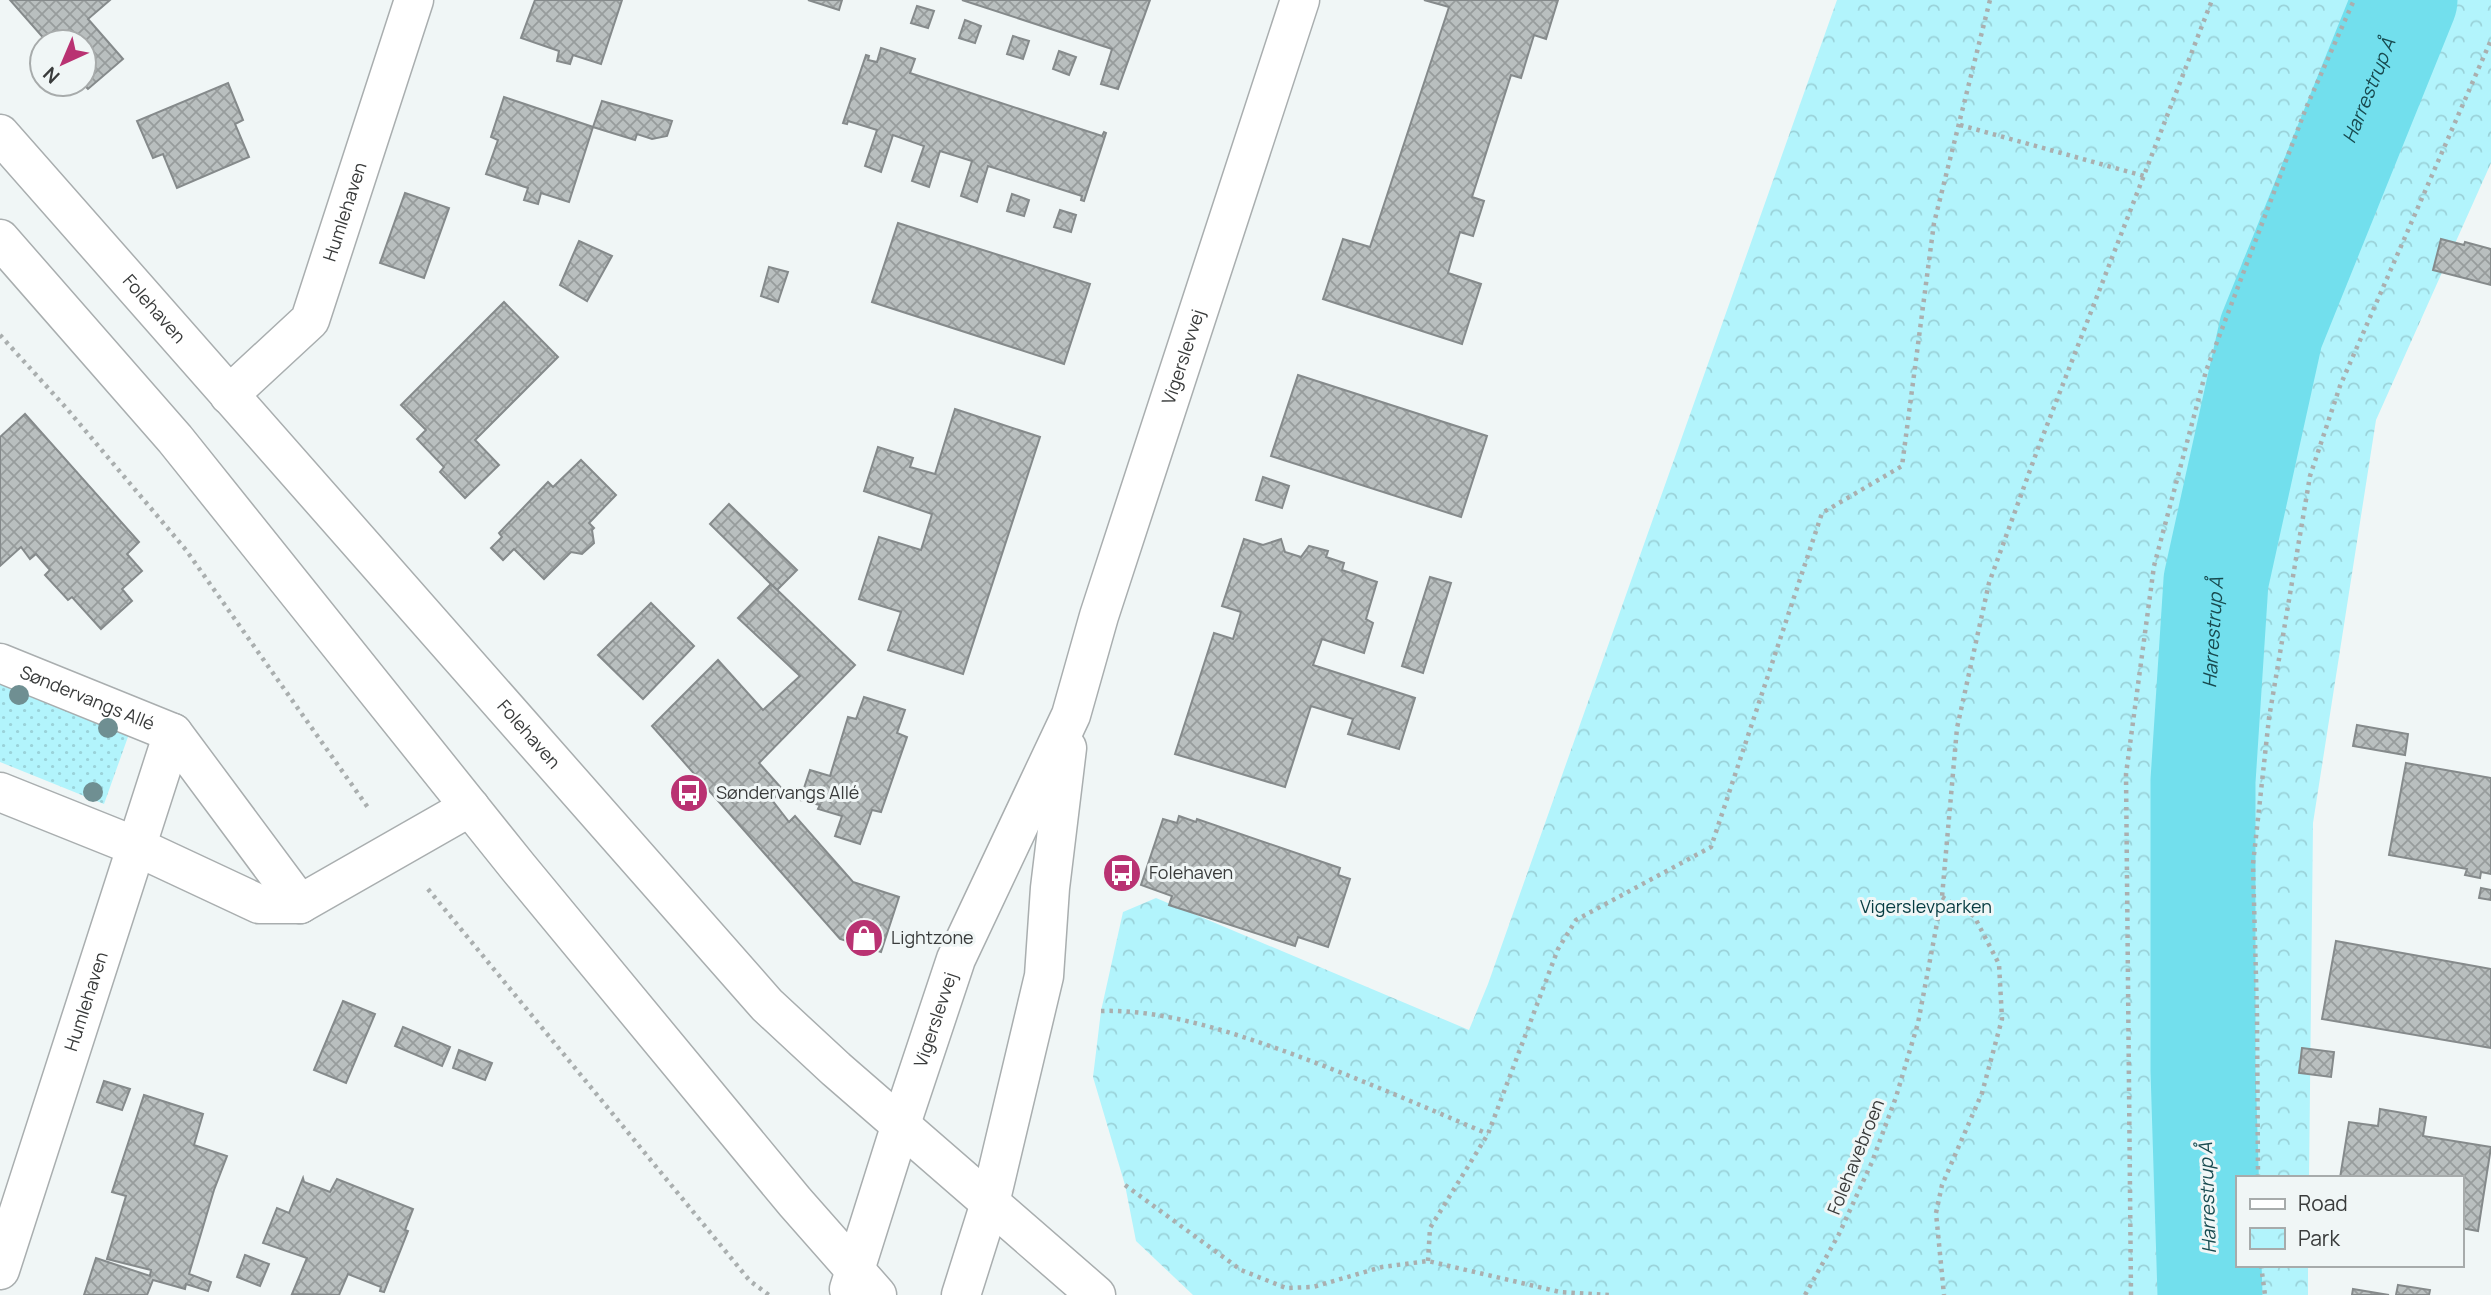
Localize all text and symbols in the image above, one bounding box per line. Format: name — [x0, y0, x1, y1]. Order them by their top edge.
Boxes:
north arrow — [28, 28, 98, 98]
water label: Harrestrup Å — [2336, 33, 2402, 147]
text: N — [37, 61, 65, 89]
street label: Humlehaven — [317, 159, 372, 264]
street label: Folehaven — [118, 269, 192, 348]
street label: Vigerslevvej — [1156, 306, 1209, 407]
water label: Harrestrup Å — [2196, 575, 2229, 689]
street label: Søndervangs Allé — [17, 659, 159, 735]
street label: Folehaven — [493, 694, 566, 773]
bus stop icon: Søndervangs Allé — [668, 772, 710, 814]
place label: Søndervangs Allé — [716, 780, 859, 804]
bus stop icon: Folehaven — [1101, 852, 1143, 894]
place label: Folehaven — [1149, 860, 1233, 884]
park label: Vigerslevparken — [1860, 894, 1992, 918]
shop icon: Lightzone — [843, 917, 885, 959]
place label: Lightzone — [891, 925, 974, 949]
street label: Humlehaven — [58, 949, 113, 1054]
street label: Vigerslevvej — [908, 969, 962, 1070]
street label: Folehavebroen — [1821, 1095, 1889, 1218]
water label: Harrestrup Å — [2192, 1141, 2222, 1254]
legend — [2236, 1176, 2463, 1267]
text: Road — [2298, 1189, 2348, 1217]
text: Park — [2298, 1224, 2340, 1252]

